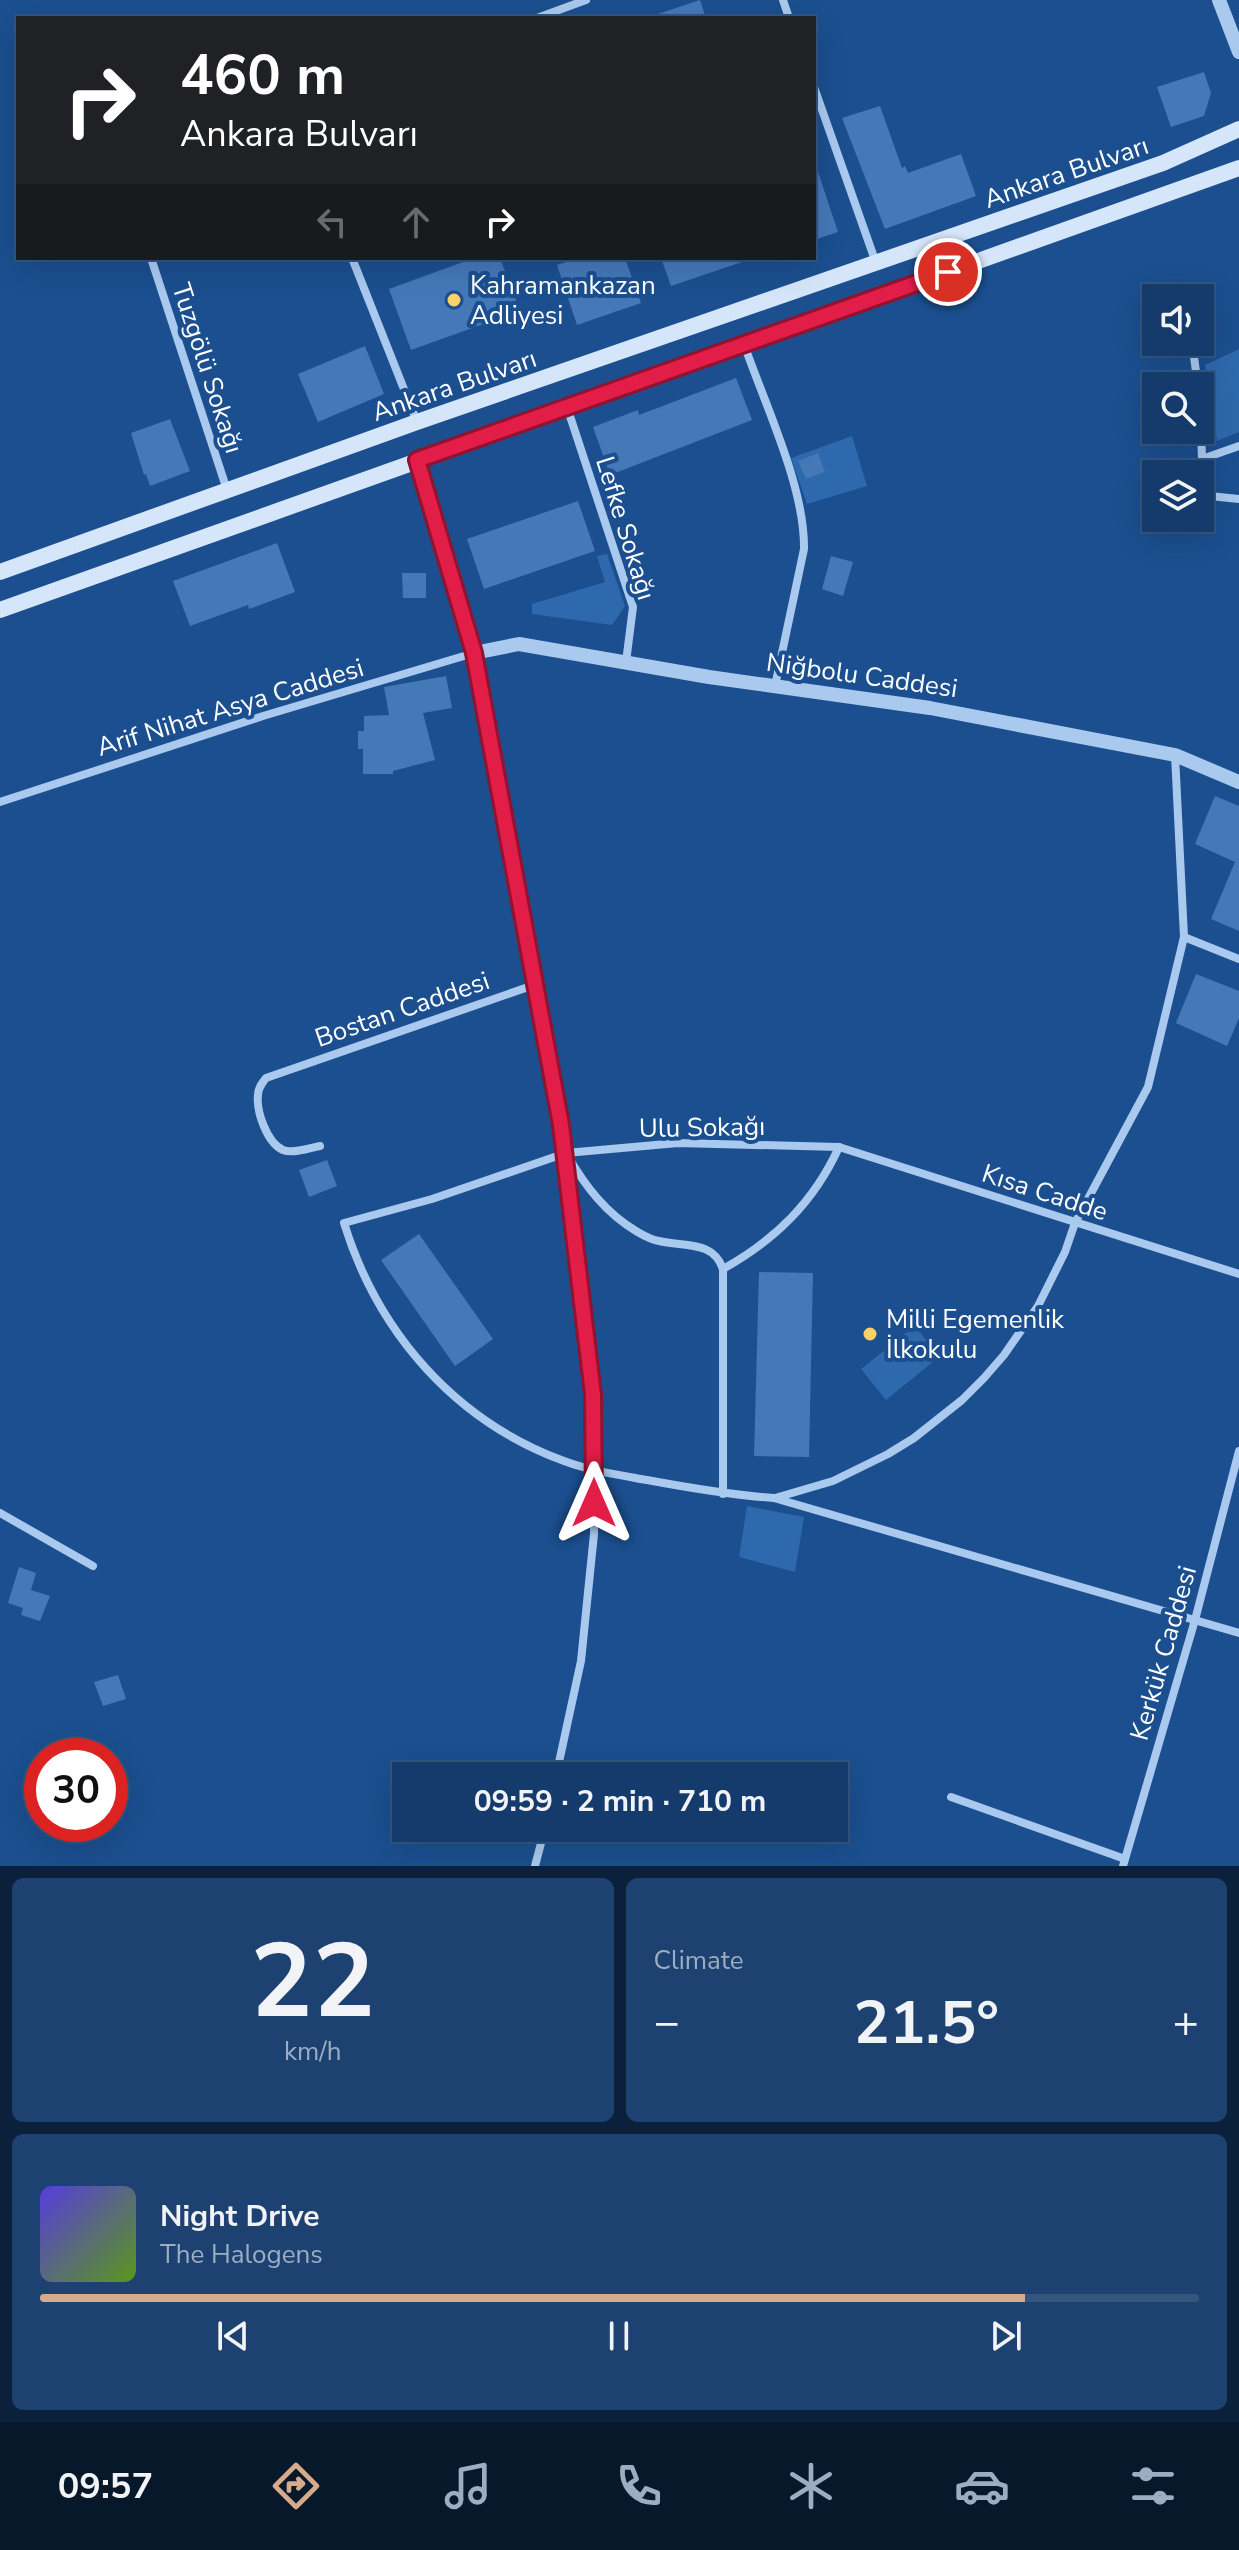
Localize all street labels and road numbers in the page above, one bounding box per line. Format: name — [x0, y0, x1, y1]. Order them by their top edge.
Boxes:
street label: Ankara Bulvarı — [979, 128, 1153, 217]
street label: Tuzgölü Sokağı — [164, 279, 252, 458]
street label: Ankara Bulvarı — [367, 341, 541, 430]
street label: Lefke Sokağı — [587, 452, 664, 604]
street label: Niğbolu Caddesi — [764, 645, 960, 706]
street label: Arif Nihat Asya Caddesi — [92, 650, 368, 765]
street label: Bostan Caddesi — [310, 963, 494, 1056]
street label: Ulu Sokağı — [639, 1109, 765, 1146]
street label: Kısa Cadde — [978, 1156, 1112, 1229]
street label: Kerkük Caddesi — [1122, 1562, 1205, 1744]

